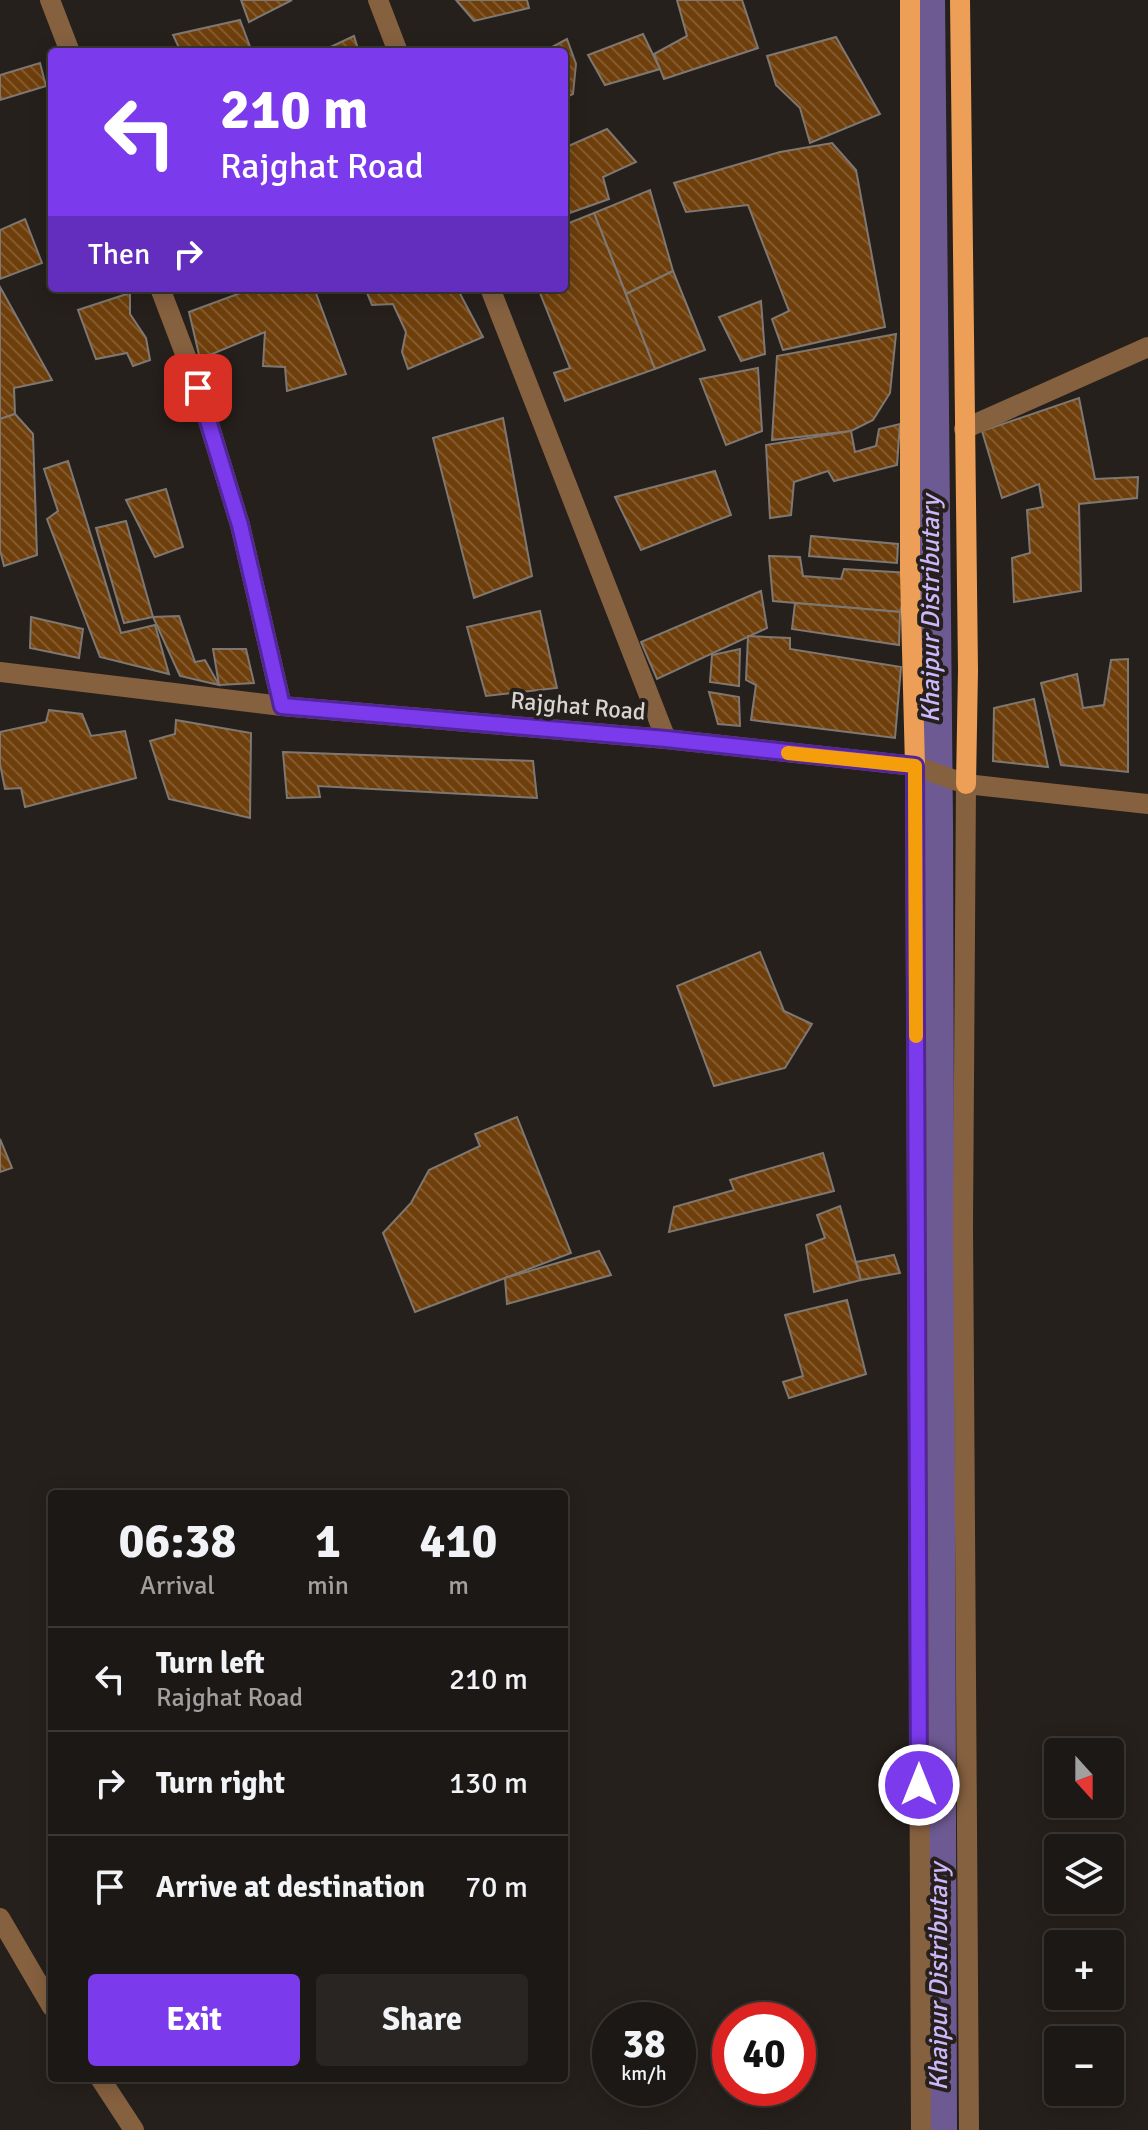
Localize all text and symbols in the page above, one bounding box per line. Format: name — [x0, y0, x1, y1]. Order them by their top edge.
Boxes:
text: 210 m — [220, 75, 368, 144]
icon: left — [88, 80, 192, 184]
text: Rajghat Road — [220, 144, 424, 189]
icon: right — [166, 232, 210, 276]
text: Then — [88, 236, 150, 273]
pin — [164, 354, 232, 422]
icon: arrive — [176, 366, 220, 410]
water label: Khaipur Distributary — [915, 493, 947, 723]
street label: Rajghat Road — [509, 685, 647, 727]
text: 06:38 — [119, 1512, 236, 1571]
text: 1 — [315, 1512, 341, 1571]
text: 410 — [420, 1512, 497, 1571]
text: Arrival — [140, 1570, 215, 1602]
text: min — [307, 1570, 349, 1602]
text: m — [448, 1570, 469, 1602]
text: Turn left — [156, 1645, 265, 1682]
icon: left — [88, 1657, 132, 1701]
text: 210 m — [449, 1661, 528, 1698]
text: Rajghat Road — [156, 1682, 303, 1714]
north arrow — [1044, 1738, 1124, 1818]
map controls — [1044, 1738, 1124, 2106]
position arrow — [877, 1743, 961, 1827]
icon: right — [88, 1761, 132, 1805]
text: Turn right — [156, 1765, 285, 1802]
text: 130 m — [449, 1765, 528, 1802]
button: layers — [1044, 1834, 1124, 1914]
water label: Khaipur Distributary — [923, 1861, 955, 2091]
icon: arrive — [88, 1865, 132, 1909]
text: Arrive at destination — [156, 1869, 425, 1906]
text: 70 m — [465, 1869, 528, 1906]
button: + — [1044, 1930, 1124, 2010]
button: Exit — [88, 1974, 300, 2066]
button: Share — [316, 1974, 528, 2066]
speed limit sign: 40 — [712, 2002, 816, 2106]
text: 38 — [622, 2019, 666, 2069]
button: − — [1044, 2026, 1124, 2106]
text: km/h — [621, 2061, 667, 2086]

